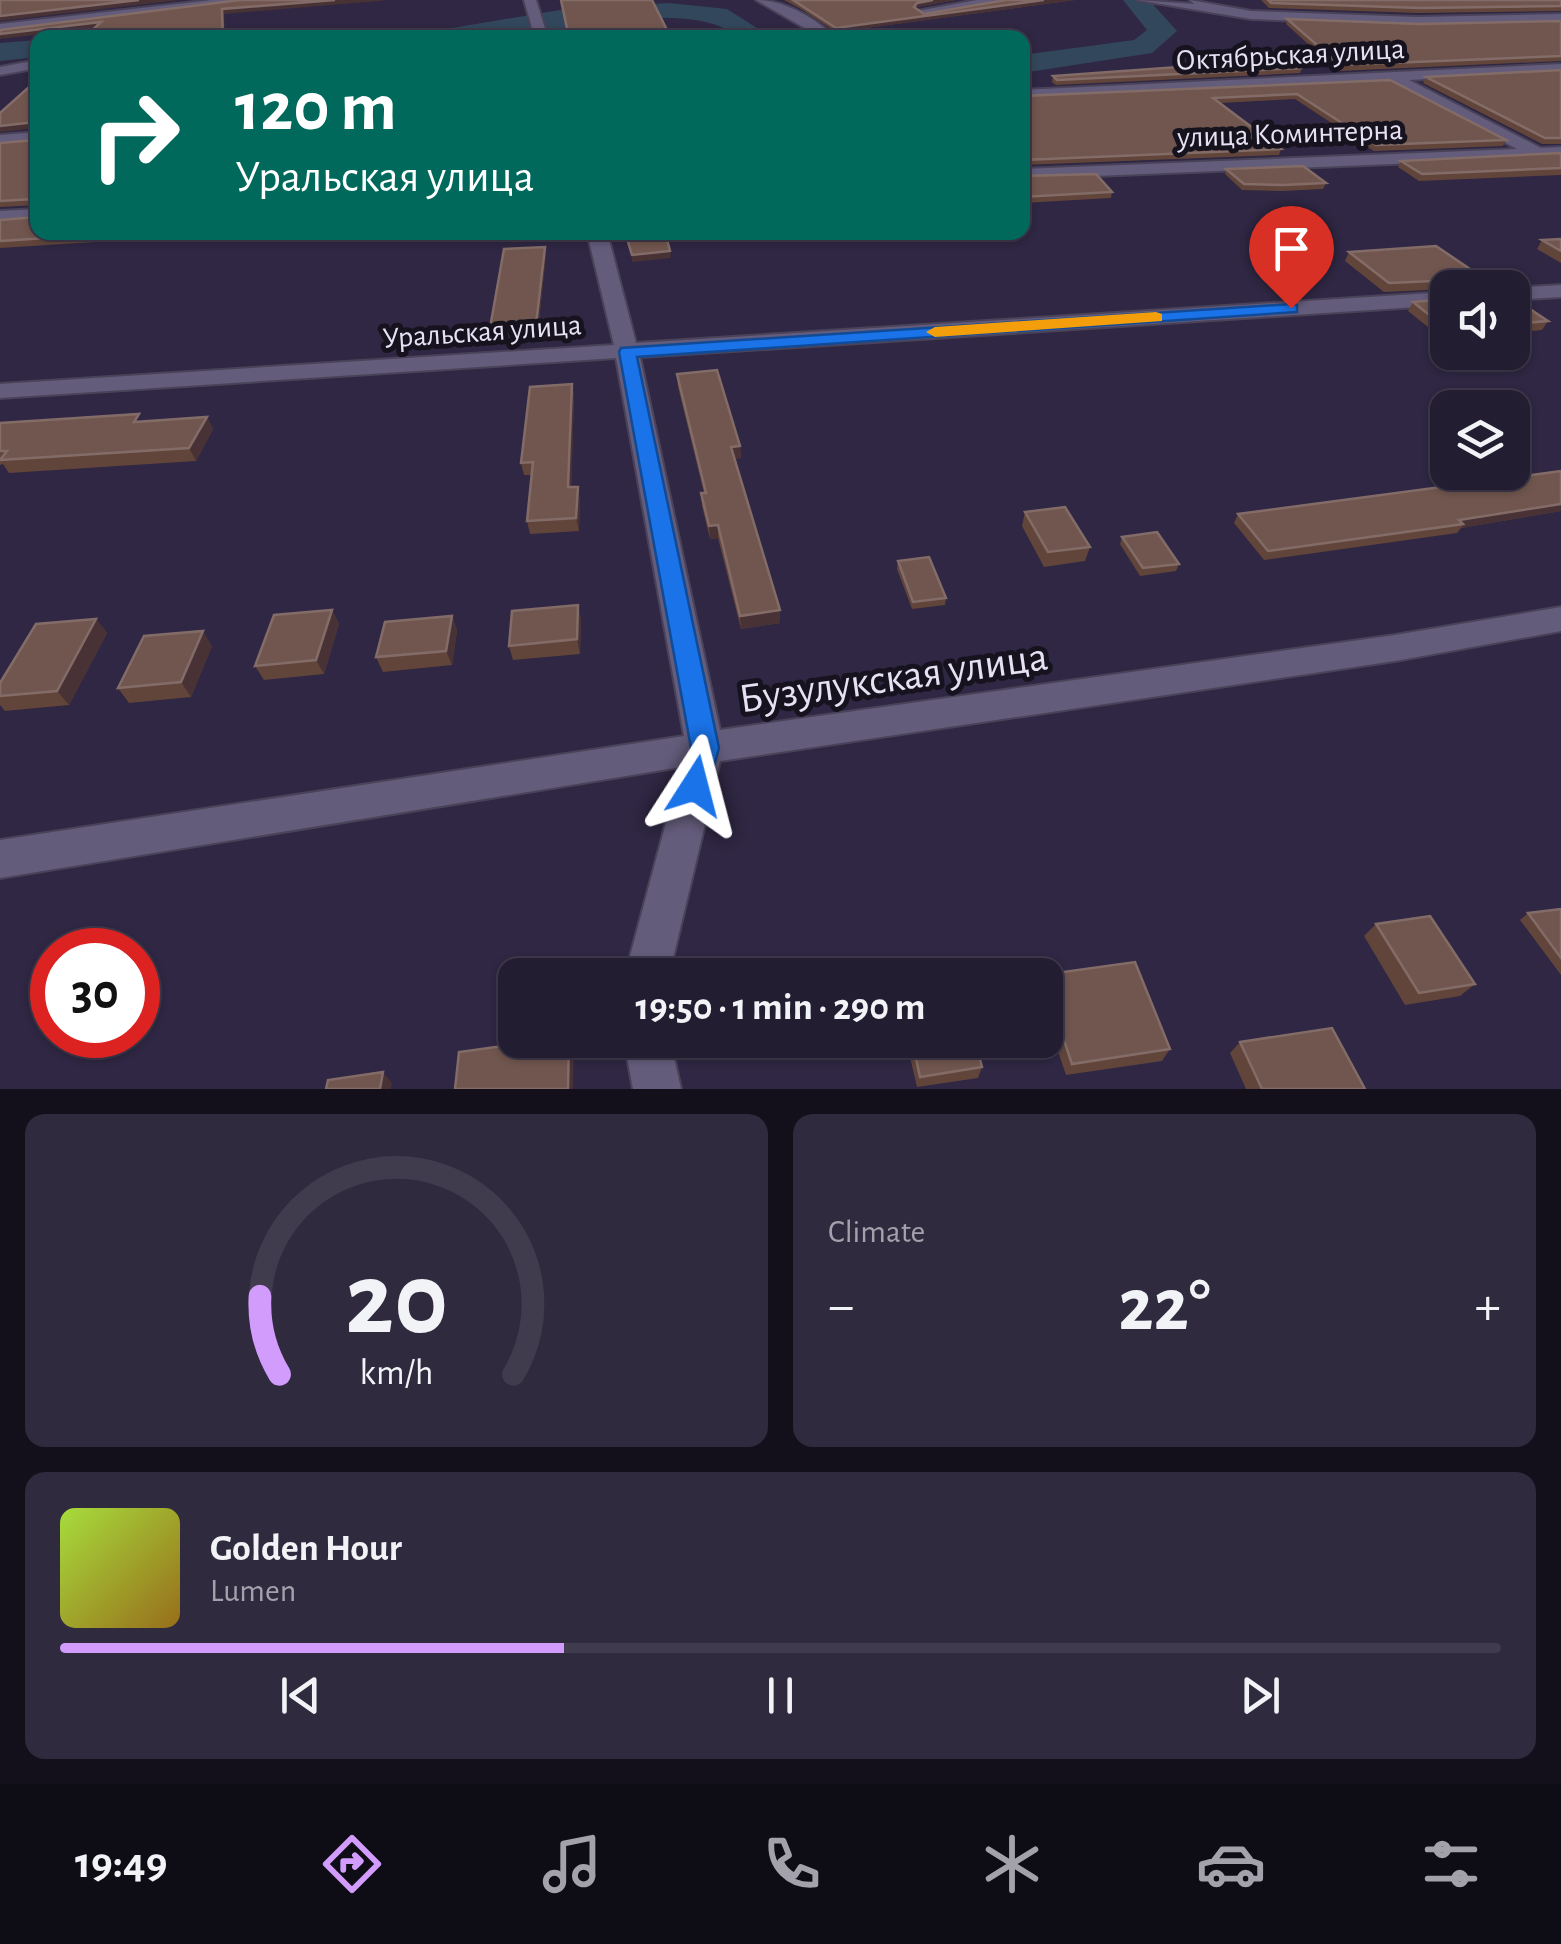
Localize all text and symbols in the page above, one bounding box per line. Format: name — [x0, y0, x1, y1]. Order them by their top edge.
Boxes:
street label: Октябрьская улица — [1175, 34, 1405, 76]
icon: right — [70, 70, 200, 200]
text: 120 m — [235, 73, 397, 143]
street label: улица Коминтерна — [1176, 115, 1403, 153]
text: Уральская улица — [235, 155, 534, 200]
pin — [1249, 206, 1334, 309]
icon: arrive — [1264, 221, 1319, 276]
map controls — [1430, 270, 1530, 490]
button: sound — [1430, 270, 1530, 370]
street label: Уральская улица — [382, 310, 583, 354]
button: layers — [1430, 390, 1530, 490]
street label: Бузулукская улица — [736, 636, 1050, 720]
position arrow — [643, 734, 747, 838]
speed limit sign: 30 — [30, 928, 160, 1058]
text: 19:50 · 1 min · 290 m — [636, 989, 925, 1027]
text: Climate — [828, 1216, 925, 1248]
text: 20 — [345, 1249, 448, 1353]
text: 22° — [1118, 1269, 1211, 1344]
text: − — [828, 1279, 854, 1334]
text: + — [1475, 1279, 1501, 1334]
text: km/h — [360, 1355, 433, 1391]
text: Golden Hour — [210, 1530, 402, 1568]
text: Lumen — [210, 1575, 296, 1607]
icon: previous — [273, 1668, 328, 1723]
icon: pause — [753, 1668, 808, 1723]
icon: next — [1233, 1668, 1288, 1723]
icon: directions — [317, 1829, 387, 1899]
icon: music — [537, 1829, 607, 1899]
icon: phone — [757, 1829, 827, 1899]
icon: climate — [977, 1829, 1047, 1899]
icon: car — [1196, 1829, 1266, 1899]
icon: filters — [1416, 1829, 1486, 1899]
text: 19:49 — [75, 1841, 168, 1886]

